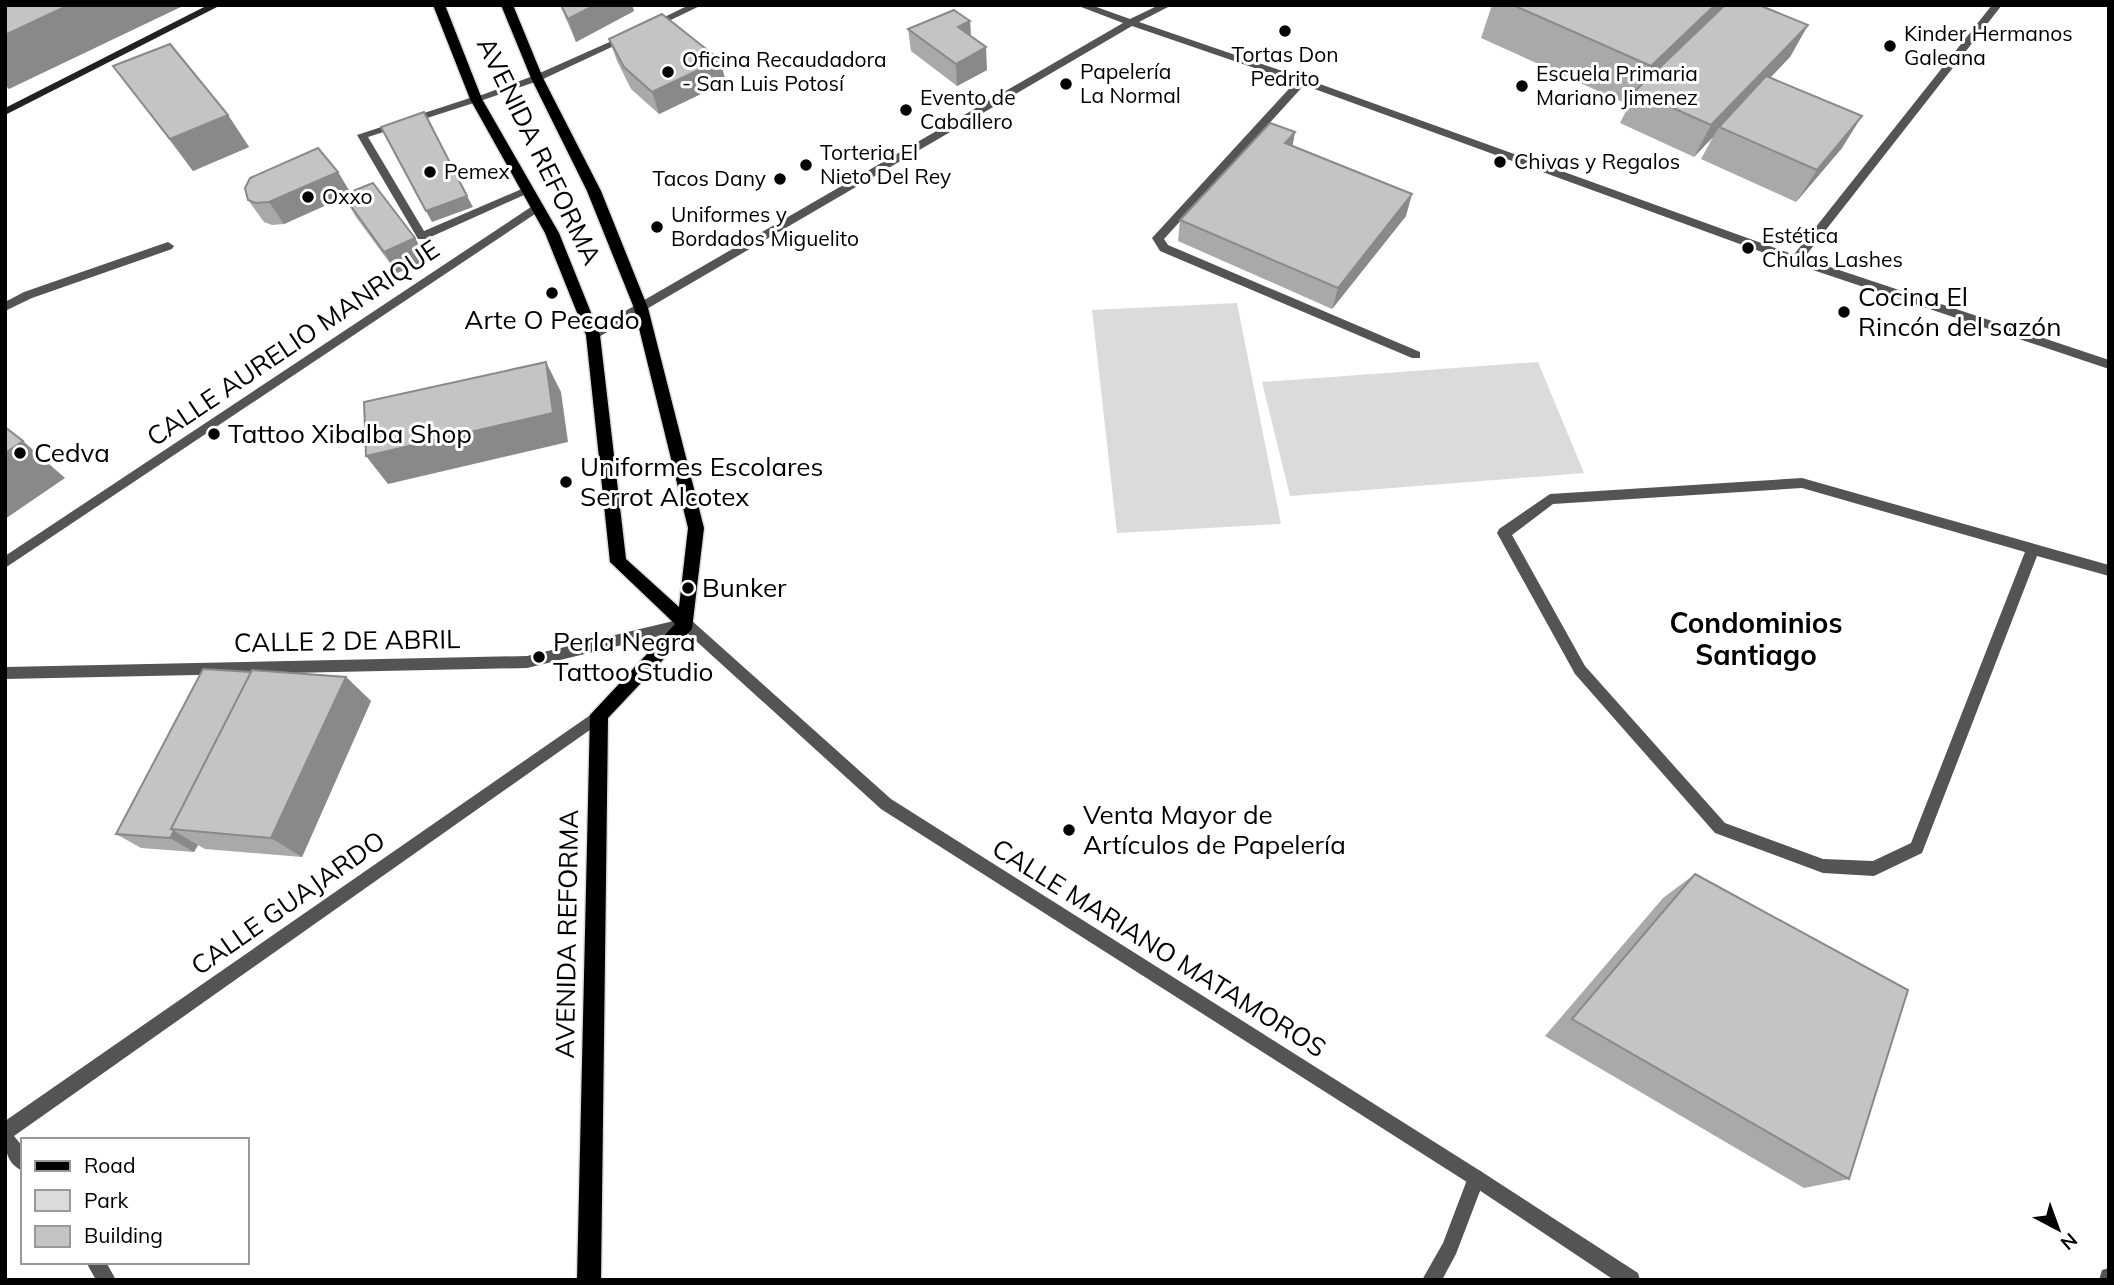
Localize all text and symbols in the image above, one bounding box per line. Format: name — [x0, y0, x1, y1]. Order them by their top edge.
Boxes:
place label: Kinder Hermanos Galeana — [1904, 20, 2073, 70]
marker: Tortas Don Pedrito — [1277, 23, 1293, 39]
street label: AVENIDA REFORMA — [470, 32, 609, 270]
marker: Kinder Hermanos Galeana — [1882, 38, 1898, 54]
place label: Tortas Don Pedrito — [1231, 41, 1339, 91]
place label: Oficina Recaudadora - San Luis Potosí — [682, 46, 887, 96]
place label: Papelería La Normal — [1080, 58, 1181, 108]
place label: Escuela Primaria Mariano Jimenez — [1536, 60, 1698, 110]
marker: Oficina Recaudadora - San Luis Potosí — [660, 64, 676, 80]
marker: Papelería La Normal — [1058, 76, 1074, 92]
marker: Escuela Primaria Mariano Jimenez — [1514, 78, 1530, 94]
place label: Evento de Caballero — [920, 84, 1016, 134]
marker: Evento de Caballero — [898, 102, 914, 118]
place label: Torteria El Nieto Del Rey — [820, 139, 951, 189]
place label: Chivas y Regalos — [1514, 148, 1680, 174]
marker: Chivas y Regalos — [1492, 154, 1508, 170]
marker: Torteria El Nieto Del Rey — [798, 157, 814, 173]
place label: Pemex — [444, 158, 510, 184]
marker: Pemex — [422, 164, 438, 180]
place label: Tacos Dany — [653, 165, 766, 191]
marker: Tacos Dany — [772, 171, 788, 187]
place label: Oxxo — [322, 183, 372, 209]
marker: Oxxo — [300, 189, 316, 205]
place label: Uniformes y Bordados Miguelito — [671, 201, 859, 251]
marker: Uniformes y Bordados Miguelito — [649, 219, 665, 235]
place label: Estética Chulas Lashes — [1762, 222, 1903, 272]
street label: CALLE AURELIO MANRIQUE — [140, 232, 445, 453]
marker: Estética Chulas Lashes — [1740, 240, 1756, 256]
place label: Cocina El Rincón del sazón — [1858, 280, 2061, 343]
marker: Arte O Pecado — [544, 285, 560, 301]
place label: Arte O Pecado — [464, 303, 640, 336]
marker: Cocina El Rincón del sazón — [1836, 304, 1852, 320]
place label: Tattoo Xibalba Shop — [228, 417, 472, 450]
marker: Tattoo Xibalba Shop — [206, 426, 222, 442]
place label: Cedva — [34, 436, 110, 469]
marker: Cedva — [12, 445, 28, 461]
place label: Uniformes Escolares Serrot Alcotex — [580, 450, 823, 513]
marker: Uniformes Escolares Serrot Alcotex — [558, 474, 574, 490]
place label: Bunker — [702, 571, 787, 604]
marker: Bunker — [680, 580, 696, 596]
district label: Condominios Santiago — [1670, 605, 1842, 672]
street label: CALLE 2 DE ABRIL — [234, 622, 460, 659]
place label: Perla Negra Tattoo Studio — [553, 625, 713, 688]
marker: Perla Negra Tattoo Studio — [531, 649, 547, 665]
place label: Venta Mayor de Artículos de Papelería — [1083, 798, 1346, 861]
street label: AVENIDA REFORMA — [548, 809, 585, 1059]
marker: Venta Mayor de Artículos de Papelería — [1061, 822, 1077, 838]
street label: CALLE GUAJARDO — [184, 823, 391, 982]
street label: CALLE MARIANO MATAMOROS — [986, 831, 1332, 1064]
legend — [21, 1138, 248, 1264]
text: Road — [84, 1152, 135, 1178]
text: Park — [84, 1187, 128, 1213]
north arrow — [2023, 1194, 2093, 1264]
text: Building — [84, 1222, 163, 1248]
text: N — [2056, 1228, 2082, 1256]

